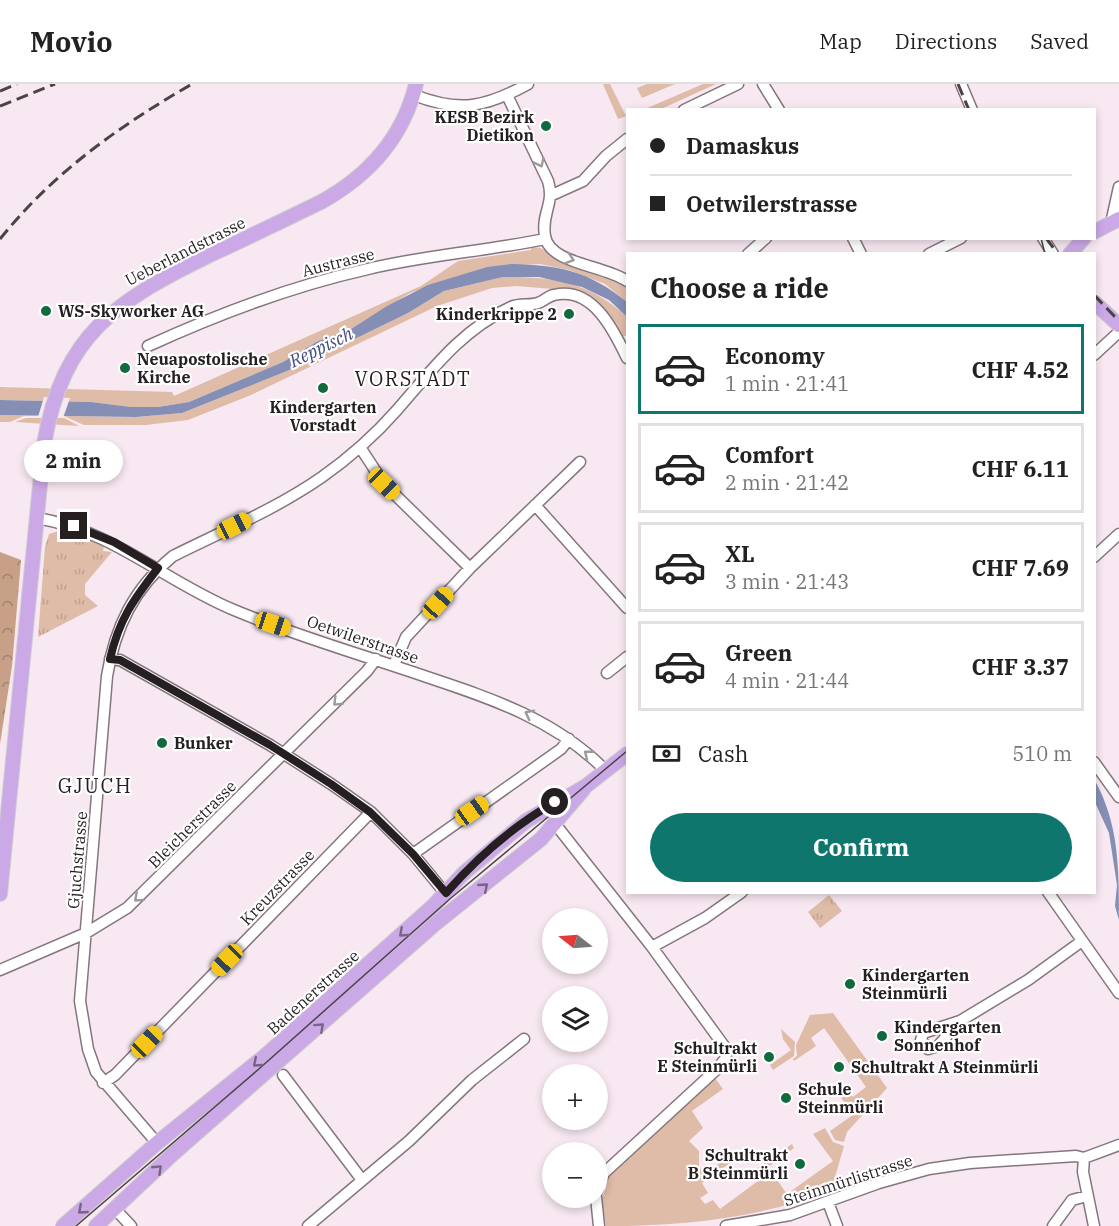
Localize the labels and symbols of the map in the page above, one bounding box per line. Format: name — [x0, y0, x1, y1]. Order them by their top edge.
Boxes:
place label: KESB Bezirk Dietikon — [434, 107, 534, 145]
marker: KESB Bezirk Dietikon — [539, 119, 553, 133]
one-way arrow — [533, 157, 545, 168]
street label: Ueberlandstrasse — [122, 212, 248, 290]
street label: Austrasse — [300, 243, 376, 281]
one-way arrow — [564, 252, 575, 264]
place label: WS-Skyworker AG — [58, 301, 204, 321]
marker: WS-Skyworker AG — [39, 304, 53, 318]
place label: Kinderkrippe 2 — [436, 304, 557, 324]
marker: Kinderkrippe 2 — [562, 307, 576, 321]
water label: Reppisch — [285, 322, 357, 373]
place label: Neuapostolische Kirche — [137, 349, 268, 387]
marker: Neuapostolische Kirche — [118, 361, 132, 375]
district label: VORSTADT — [355, 365, 471, 392]
marker: Kindergarten Vorstadt — [316, 381, 330, 395]
place label: Kindergarten Vorstadt — [269, 397, 377, 435]
callout: 2 min — [25, 439, 124, 481]
car — [365, 465, 403, 503]
car — [214, 510, 254, 542]
route end — [60, 512, 87, 539]
car — [419, 584, 457, 622]
car — [253, 610, 293, 638]
street label: Oetwilerstrasse — [304, 611, 422, 667]
one-way arrow — [333, 694, 344, 705]
one-way arrow — [524, 710, 535, 721]
place label: Bunker — [174, 733, 233, 753]
marker: Bunker — [155, 736, 169, 750]
one-way arrow — [584, 751, 595, 762]
district label: GJUCH — [58, 772, 132, 799]
street label: Bleicherstrasse — [144, 776, 240, 872]
route start — [541, 788, 568, 815]
car — [452, 793, 492, 829]
street label: Gjuchstrasse — [63, 810, 91, 910]
street label: Kreuzstrasse — [236, 845, 318, 929]
one-way arrow — [477, 883, 488, 894]
one-way arrow — [135, 891, 145, 902]
north arrow — [542, 908, 608, 974]
one-way arrow — [399, 926, 410, 937]
car — [208, 941, 246, 979]
street label: Badenerstrasse — [263, 945, 363, 1039]
place label: Kindergarten Steinmürli — [862, 965, 970, 1003]
marker: Kindergarten Steinmürli — [843, 977, 857, 991]
place label: Kindergarten Sonnenhof — [894, 1017, 1002, 1055]
car — [128, 1023, 166, 1061]
one-way arrow — [313, 1023, 324, 1034]
marker: Kindergarten Sonnenhof — [875, 1029, 889, 1043]
place label: Schultrakt E Steinmürli — [657, 1038, 757, 1076]
marker: Schultrakt E Steinmürli — [762, 1050, 776, 1064]
one-way arrow — [253, 1056, 264, 1067]
place label: Schultrakt A Steinmürli — [851, 1057, 1038, 1077]
marker: Schultrakt A Steinmürli — [832, 1060, 846, 1074]
place label: Schule Steinmürli — [798, 1079, 883, 1117]
marker: Schule Steinmürli — [779, 1091, 793, 1105]
place label: Schultrakt B Steinmürli — [688, 1145, 788, 1183]
street label: Steinmürlistrasse — [781, 1150, 915, 1210]
marker: Schultrakt B Steinmürli — [793, 1157, 807, 1171]
one-way arrow — [151, 1165, 162, 1176]
one-way arrow — [78, 1203, 89, 1214]

